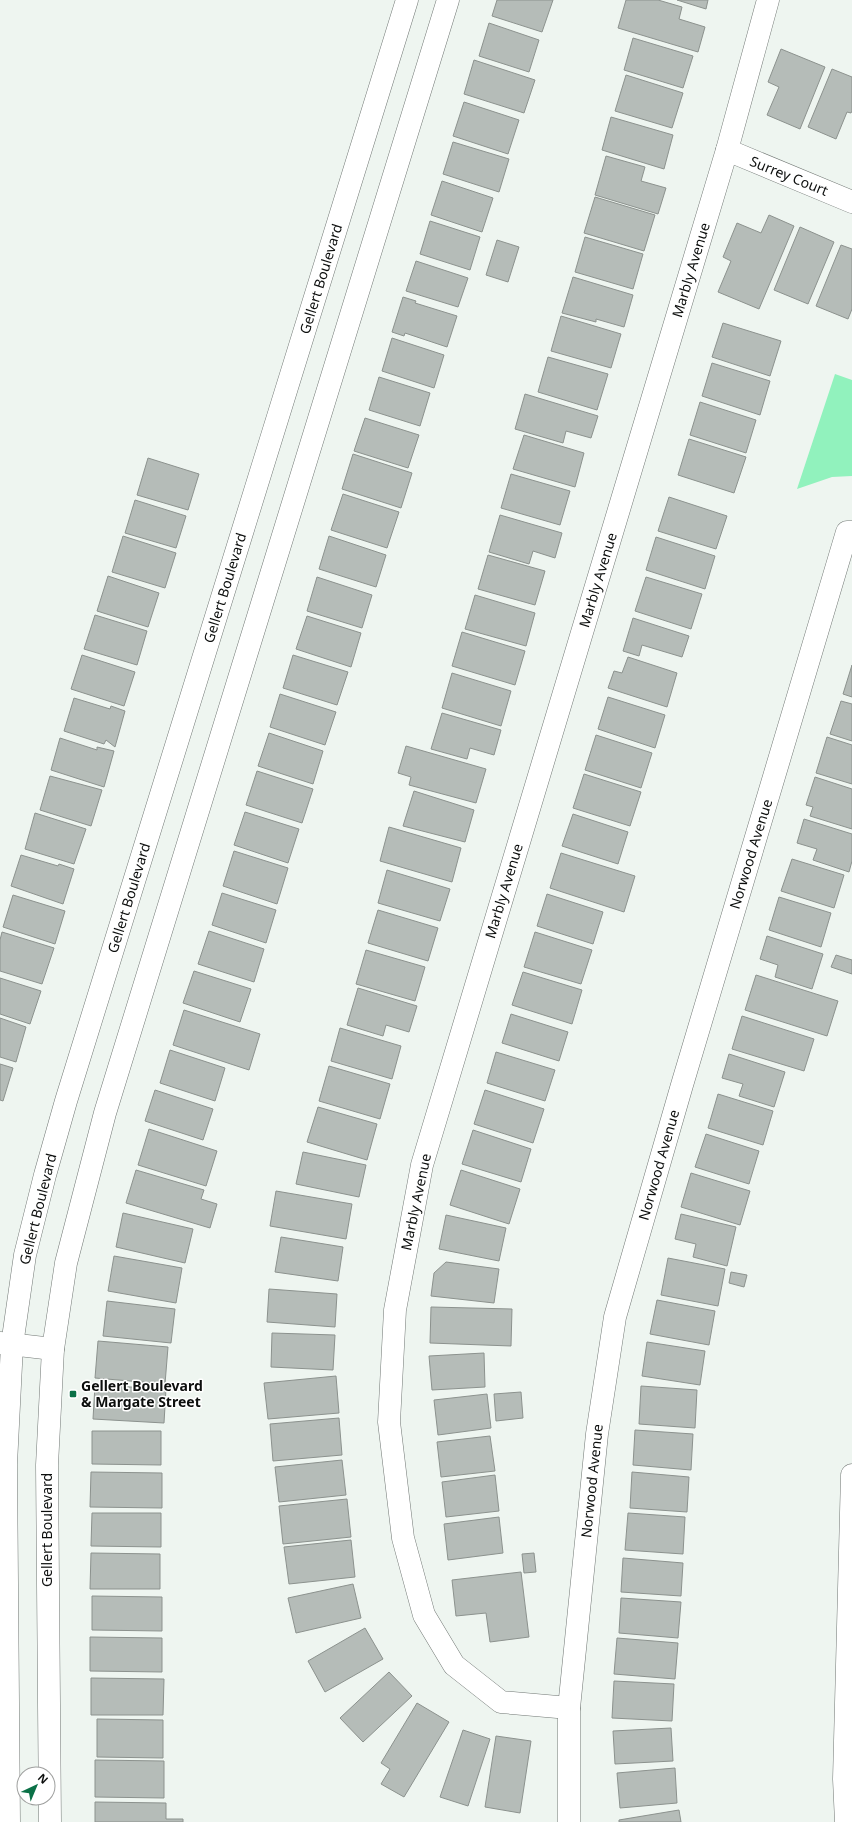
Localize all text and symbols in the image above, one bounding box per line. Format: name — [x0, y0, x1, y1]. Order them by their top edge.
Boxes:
street label: Surrey Court — [747, 151, 831, 200]
street label: Marbly Avenue — [667, 220, 714, 320]
street label: Gellert Boulevard — [295, 221, 346, 336]
street label: Gellert Boulevard — [199, 530, 250, 645]
street label: Marbly Avenue — [574, 530, 621, 630]
street label: Norwood Avenue — [725, 796, 776, 911]
street label: Gellert Boulevard — [103, 840, 154, 955]
street label: Marbly Avenue — [480, 841, 527, 941]
street label: Norwood Avenue — [634, 1107, 683, 1222]
street label: Gellert Boulevard — [14, 1151, 61, 1267]
street label: Marbly Avenue — [396, 1152, 435, 1252]
place label: Gellert Boulevard & Margate Street — [81, 1376, 203, 1411]
marker: Gellert Boulevard & Margate Street — [68, 1389, 78, 1399]
street label: Norwood Avenue — [576, 1423, 607, 1539]
street label: Gellert Boulevard — [37, 1473, 56, 1587]
north arrow — [16, 1766, 56, 1806]
text: N — [35, 1770, 52, 1787]

